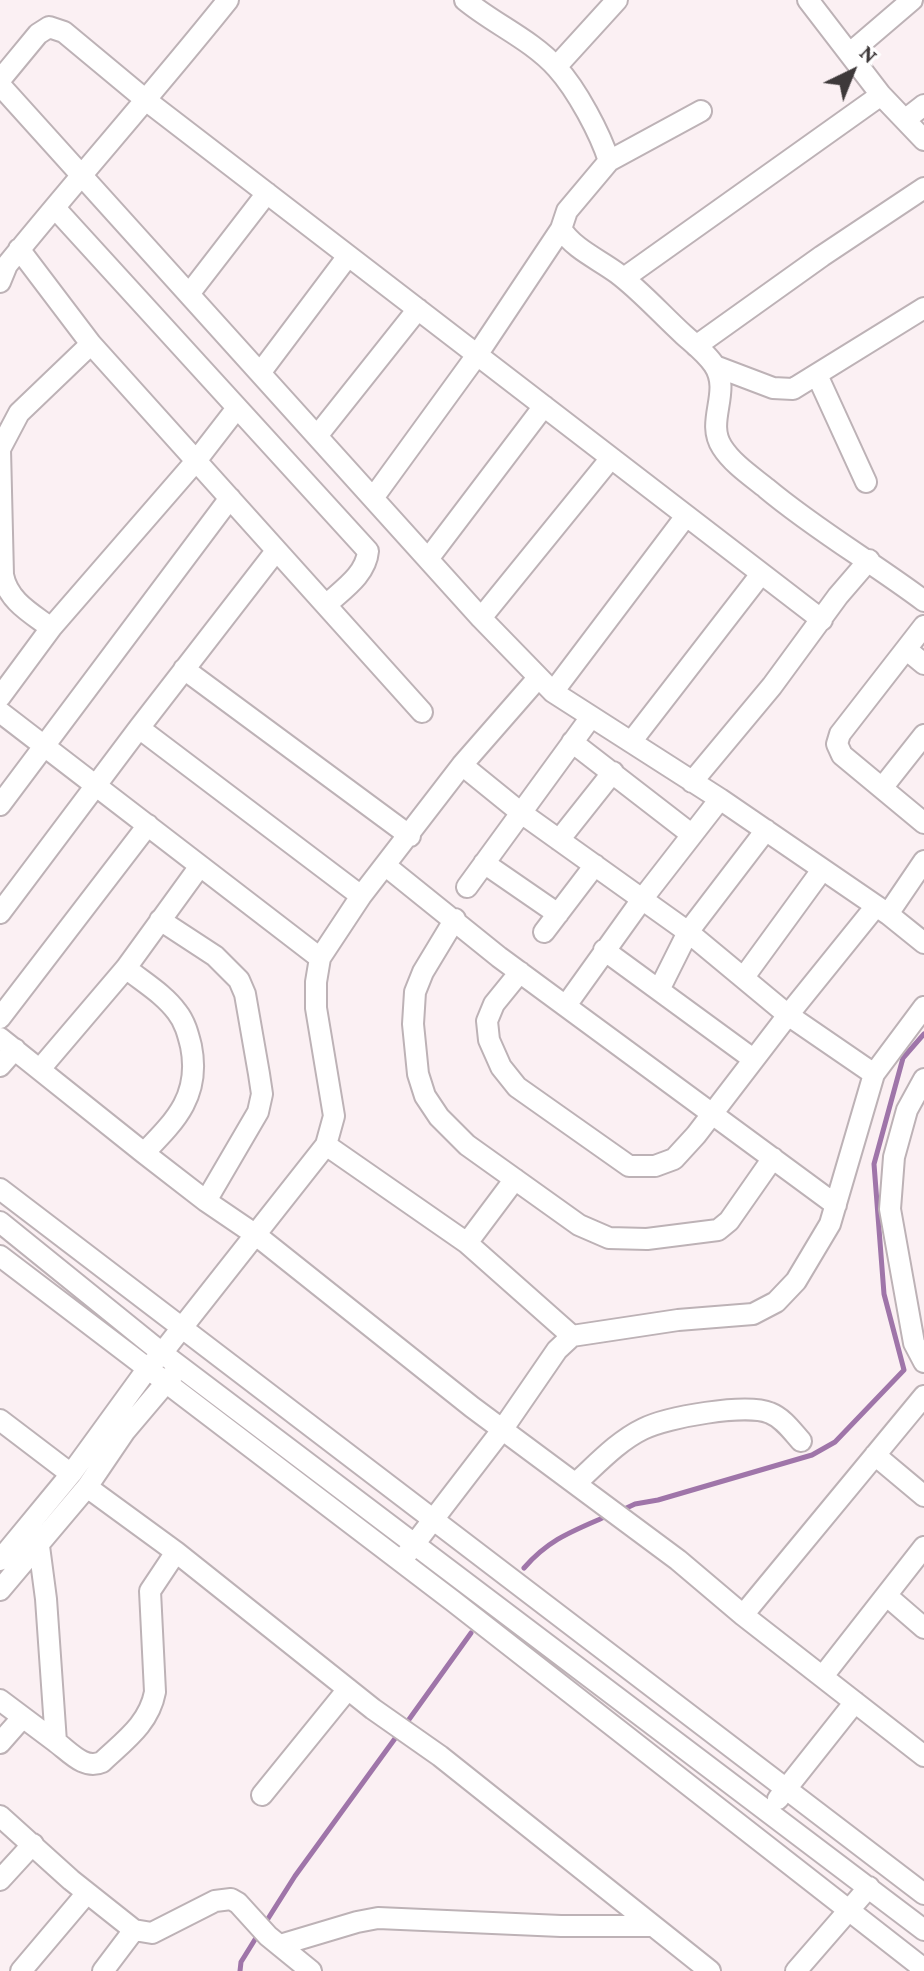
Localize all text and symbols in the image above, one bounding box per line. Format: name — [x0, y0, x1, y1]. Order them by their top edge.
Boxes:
north arrow — [812, 32, 892, 112]
text: N — [855, 40, 883, 68]

